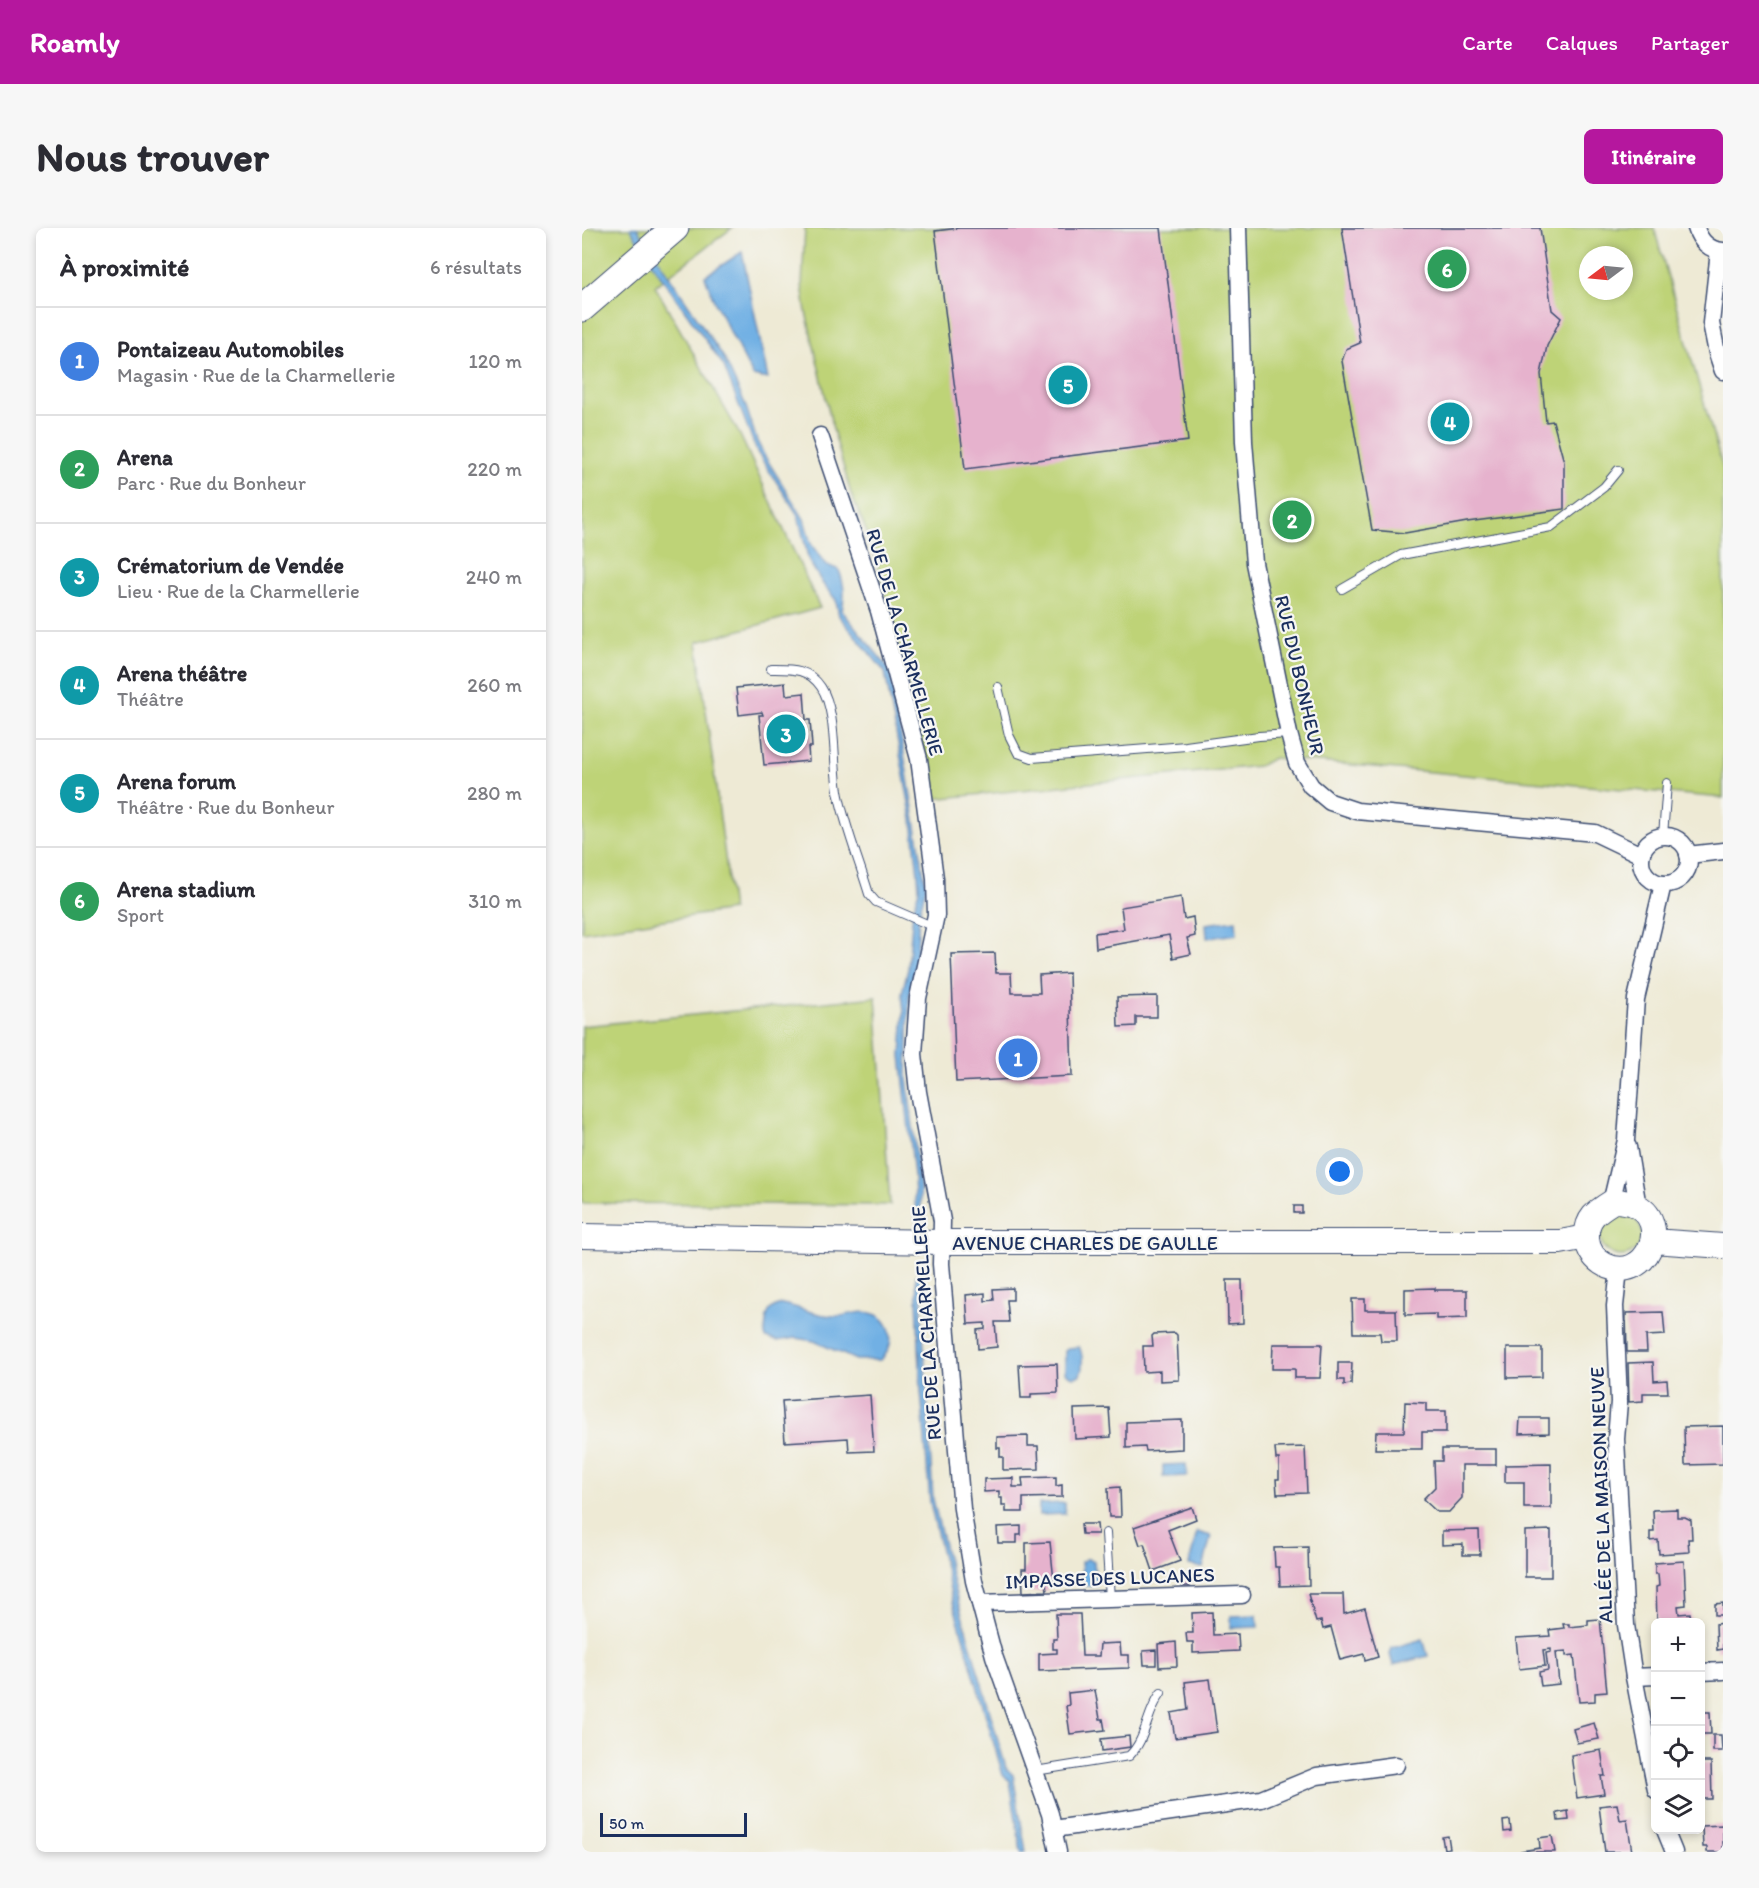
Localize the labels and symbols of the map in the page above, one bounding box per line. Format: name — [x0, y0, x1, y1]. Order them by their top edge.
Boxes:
pin: 6 — [1428, 246, 1466, 291]
north arrow — [1579, 246, 1633, 300]
pin: 5 — [1048, 362, 1088, 408]
pin: 4 — [1430, 400, 1470, 444]
pin: 2 — [1272, 498, 1312, 542]
street label: RUE DE LA CHARMELLERIE — [861, 526, 949, 758]
street label: RUE DU BONHEUR — [1270, 593, 1330, 757]
pin: 3 — [766, 712, 806, 756]
pin: 1 — [998, 1036, 1038, 1080]
your location — [1325, 1157, 1354, 1186]
street label: RUE DE LA CHARMELLERIE — [906, 1205, 946, 1441]
street label: AVENUE CHARLES DE GAULLE — [952, 1231, 1218, 1255]
street label: ALLÉE DE LA MAISON NEUVE — [1585, 1366, 1617, 1624]
street label: IMPASSE DES LUCANES — [1005, 1562, 1215, 1594]
scale bar — [600, 1810, 747, 1838]

